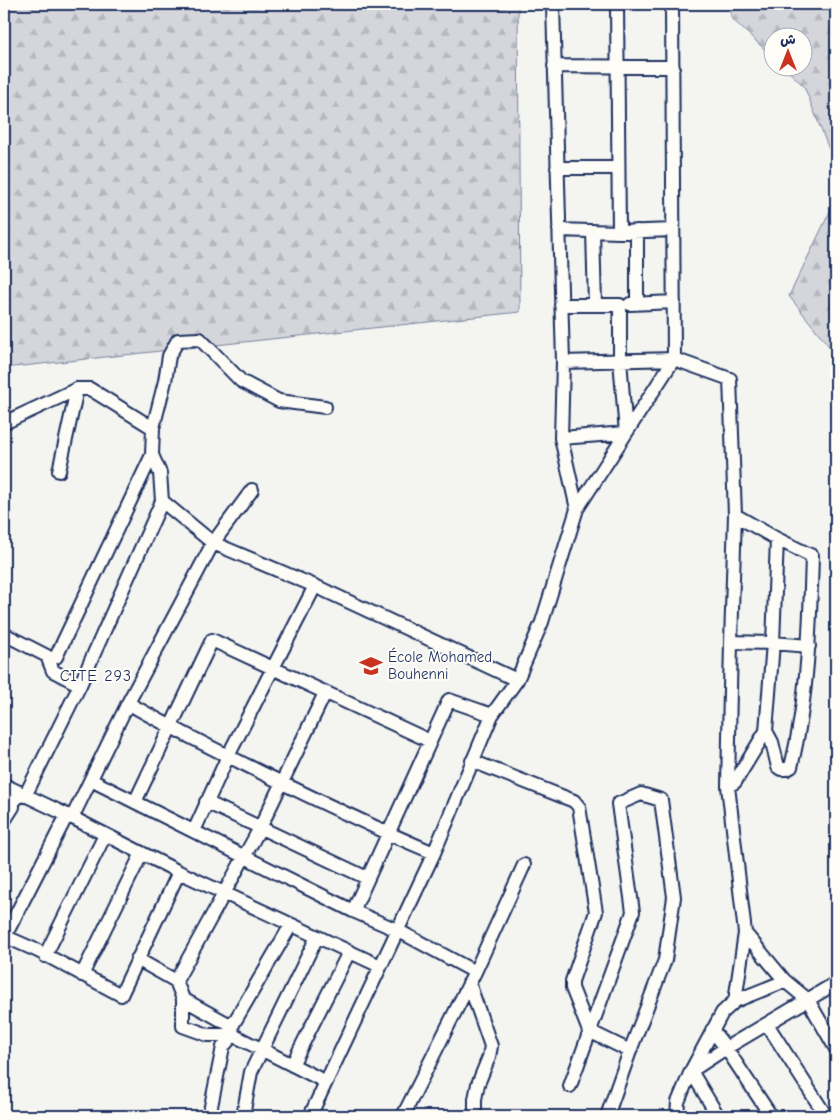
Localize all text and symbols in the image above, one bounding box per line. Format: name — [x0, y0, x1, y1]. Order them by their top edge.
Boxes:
north arrow — [762, 28, 812, 78]
text: ش — [780, 31, 796, 48]
place label: École Mohamed Bouhenni — [388, 647, 492, 683]
school or university icon: École Mohamed Bouhenni — [358, 653, 384, 679]
district label: CITE 293 — [60, 667, 132, 685]

